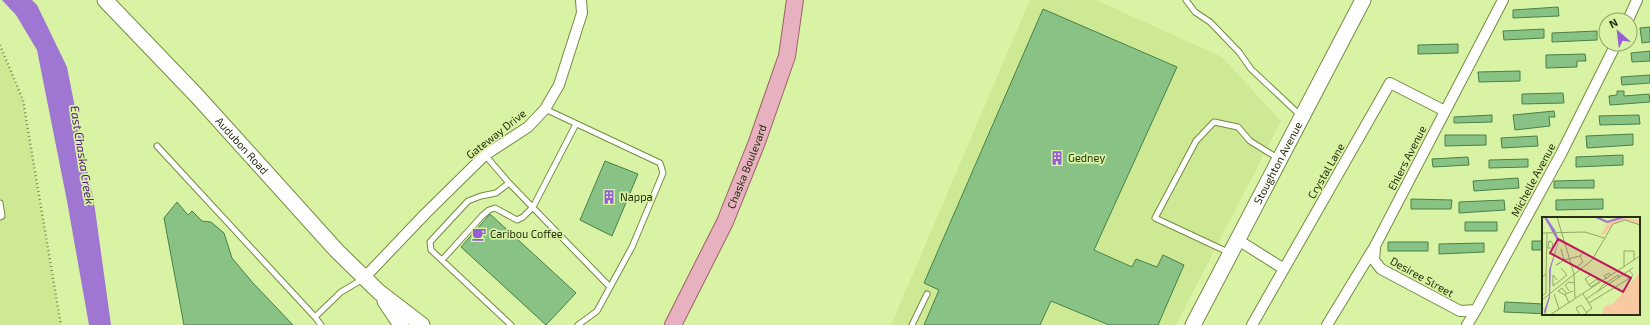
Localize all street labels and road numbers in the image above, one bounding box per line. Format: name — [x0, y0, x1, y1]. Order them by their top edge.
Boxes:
street label: Gateway Drive — [463, 106, 528, 161]
street label: Audubon Road — [213, 114, 271, 177]
street label: Stoughton Avenue — [1250, 119, 1304, 206]
street label: Chaska Boulevard — [724, 123, 769, 210]
street label: Ehlers Avenue — [1385, 123, 1428, 192]
street label: Crystal Lane — [1304, 141, 1347, 201]
street label: Michelle Avenue — [1508, 141, 1557, 219]
street label: Desiree Street — [1388, 254, 1456, 299]

